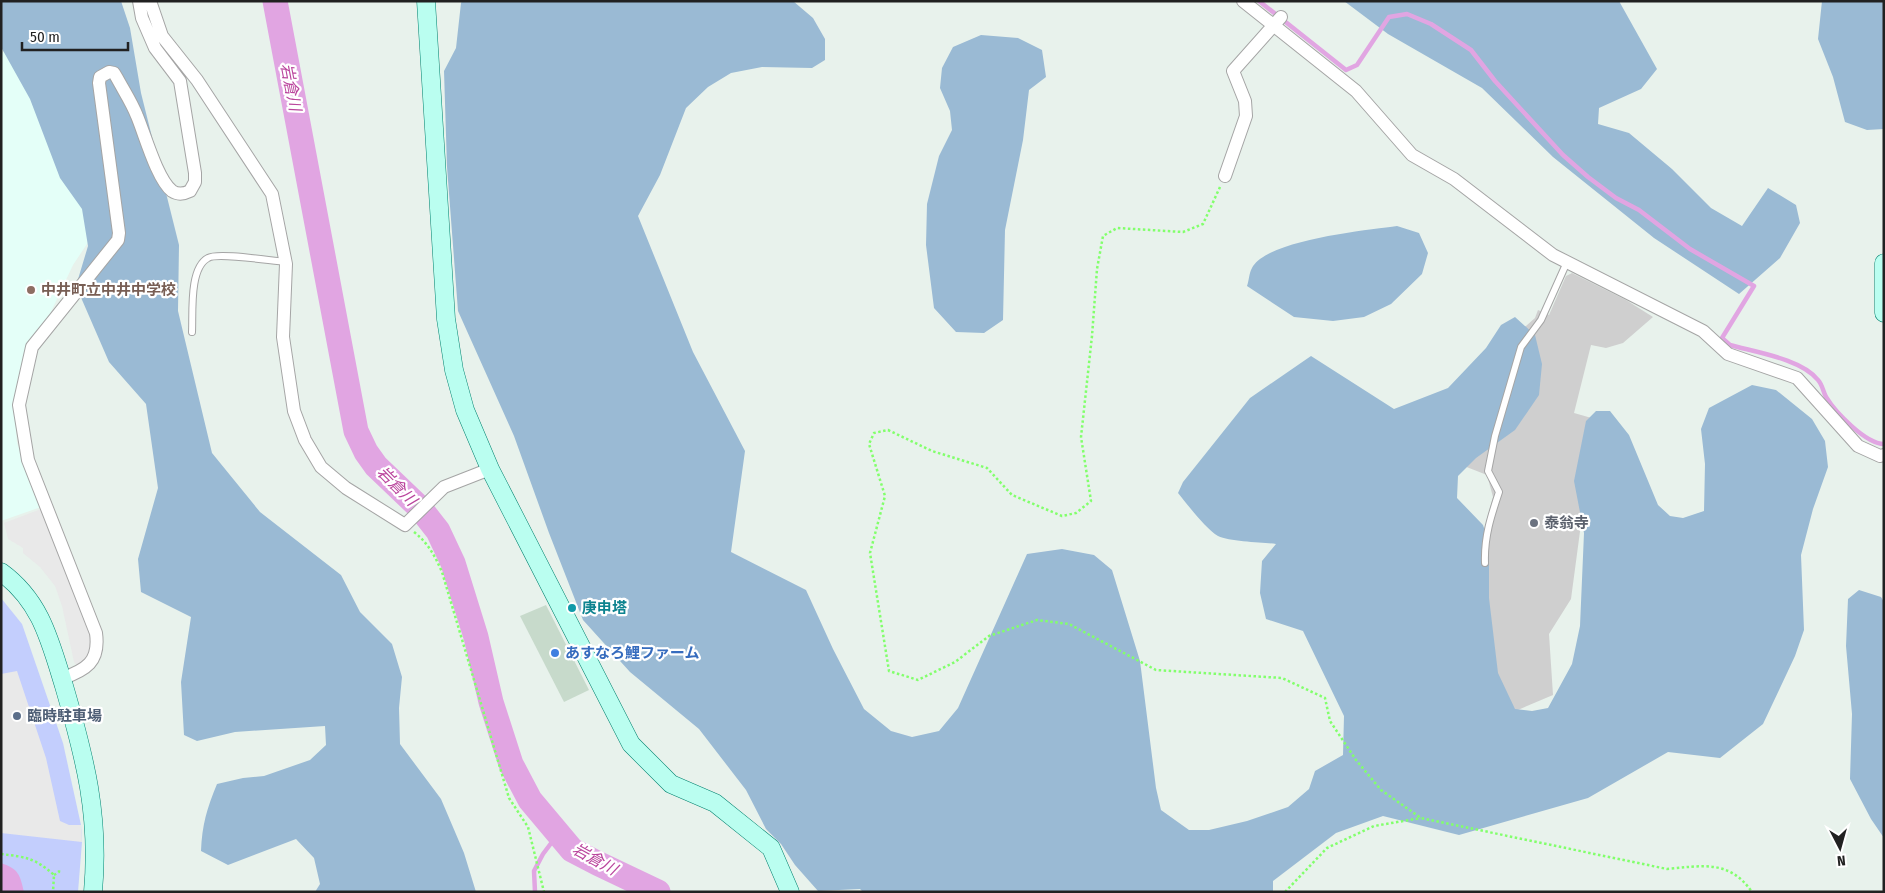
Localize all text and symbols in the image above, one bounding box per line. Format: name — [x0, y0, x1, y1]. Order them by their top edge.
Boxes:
scale bar — [22, 20, 129, 52]
text: 50 m — [30, 28, 60, 46]
water label: 岩倉川 — [277, 62, 305, 114]
place label: 中井町立中井中学校 — [41, 281, 176, 299]
marker: 中井町立中井中学校 — [25, 284, 37, 296]
water label: 岩倉川 — [373, 462, 422, 511]
place label: 泰翁寺 — [1544, 514, 1589, 532]
marker: 泰翁寺 — [1528, 517, 1540, 529]
place label: 庚申塔 — [582, 599, 627, 617]
marker: 庚申塔 — [566, 602, 578, 614]
place label: あすなろ鯉ファーム — [565, 644, 700, 662]
marker: あすなろ鯉ファーム — [549, 647, 561, 659]
place label: 臨時駐車場 — [27, 707, 102, 725]
marker: 臨時駐車場 — [11, 710, 23, 722]
north arrow — [1815, 823, 1865, 873]
water label: 岩倉川 — [569, 839, 622, 880]
text: N — [1836, 852, 1846, 869]

